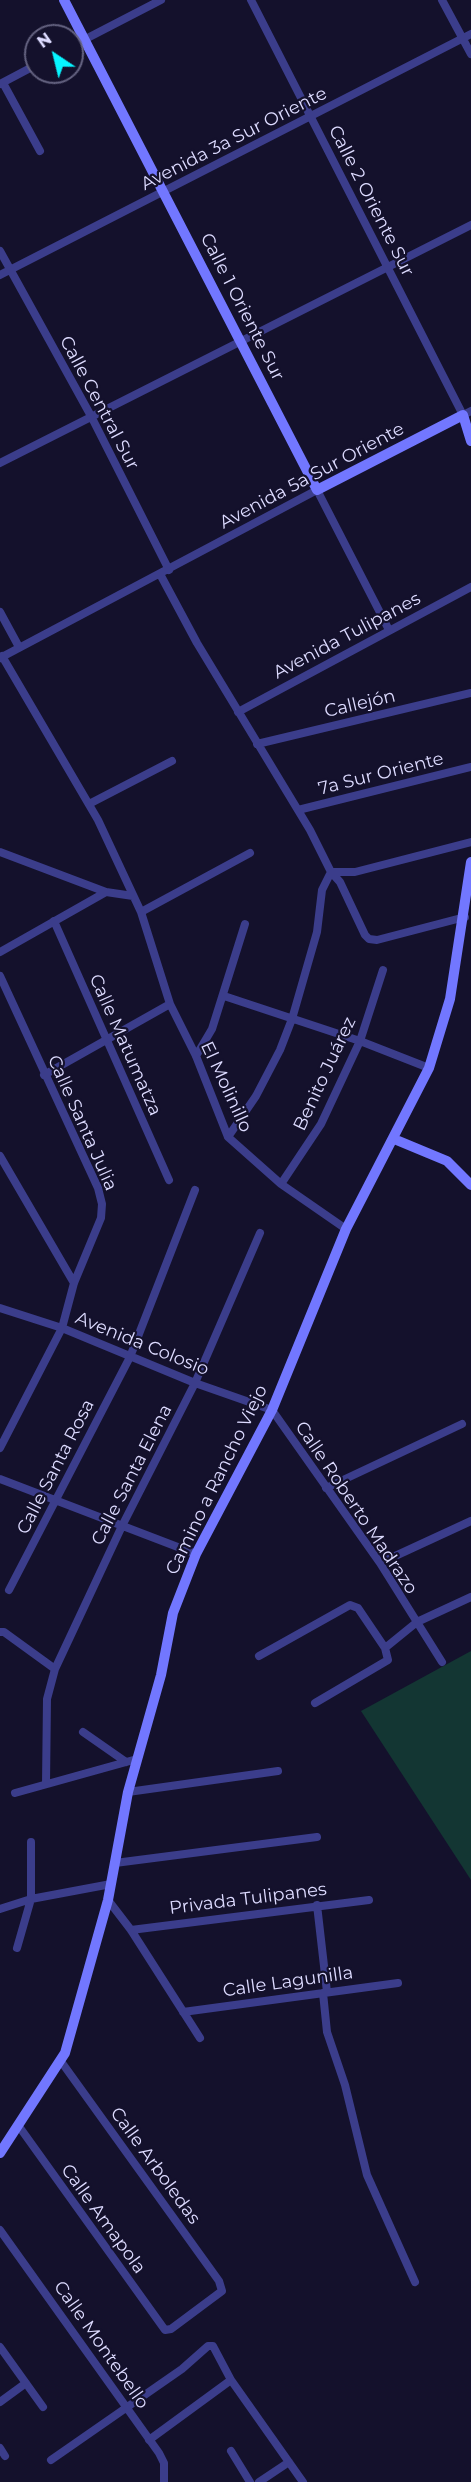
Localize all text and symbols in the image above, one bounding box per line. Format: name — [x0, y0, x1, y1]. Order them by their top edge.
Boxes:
north arrow — [24, 24, 84, 84]
text: N — [34, 29, 55, 52]
street label: Avenida 3a Sur Oriente — [137, 83, 331, 195]
street label: Calle 2 Oriente Sur — [324, 122, 418, 280]
street label: Calle 1 Oriente Sur — [195, 230, 289, 384]
street label: Calle Central Sur — [55, 332, 143, 474]
street label: Avenida 5a Sur Oriente — [216, 418, 408, 534]
street label: Avenida Tulipanes — [270, 588, 424, 684]
street label: Callejón — [322, 685, 398, 723]
street label: 7a Sur Oriente — [316, 748, 446, 800]
street label: Calle Matumatza — [84, 971, 166, 1119]
street label: Benito Juárez — [289, 1014, 361, 1134]
street label: El Molinillo — [196, 1038, 256, 1136]
street label: Calle Santa Julia — [42, 1052, 122, 1194]
street label: Avenida Colosio — [72, 1307, 212, 1381]
street label: Camino a Rancho Viejo — [162, 1382, 272, 1578]
street label: Calle Santa Rosa — [13, 1396, 99, 1538]
street label: Calle Santa Elena — [87, 1401, 177, 1549]
street label: Calle Roberto Madrazo — [290, 1417, 422, 1599]
street label: Privada Tulipanes — [168, 1879, 328, 1919]
street label: Calle Lagunilla — [221, 1962, 355, 2002]
street label: Calle Arboledas — [105, 2103, 205, 2229]
street label: Calle Amapola — [56, 2160, 150, 2278]
street label: Calle Montebello — [49, 2277, 153, 2413]

